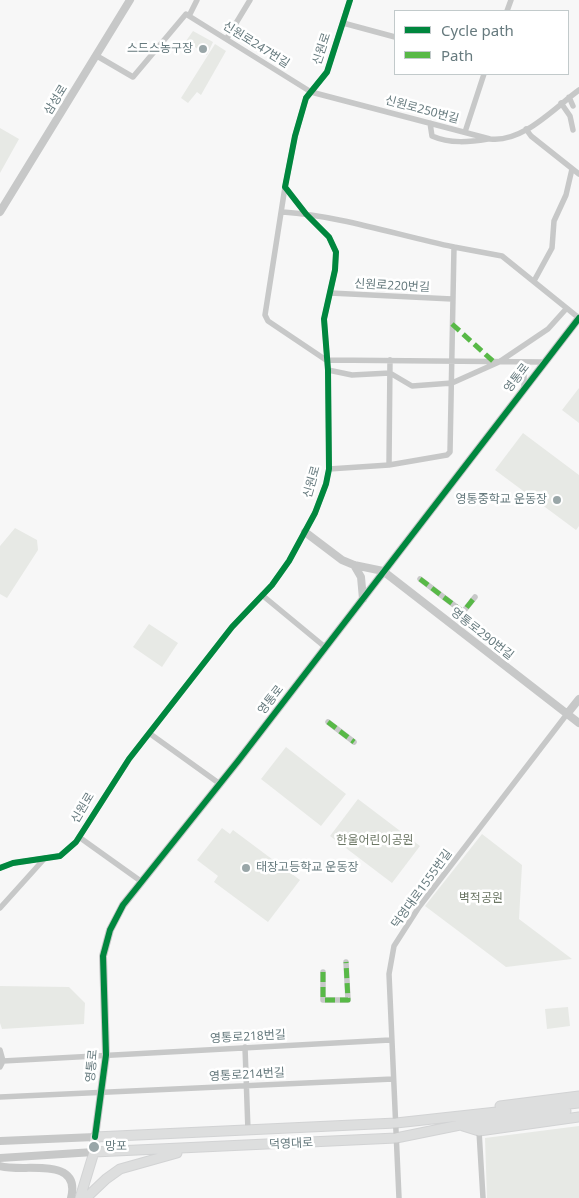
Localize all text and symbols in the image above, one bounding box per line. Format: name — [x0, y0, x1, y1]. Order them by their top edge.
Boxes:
legend — [394, 10, 569, 75]
street label: 신원로247번길 — [220, 19, 292, 71]
text: Cycle path — [441, 20, 514, 40]
street label: 신원로 — [310, 31, 334, 67]
place label: 스드스농구장 — [127, 42, 193, 56]
marker: 스드스농구장 — [197, 43, 209, 55]
text: Path — [441, 45, 473, 65]
street label: 삼성로 — [41, 82, 71, 118]
street label: 신원로250번길 — [384, 93, 460, 127]
street label: 신원로220번길 — [354, 277, 430, 295]
street label: 영통로 — [501, 360, 533, 396]
street label: 신원로 — [301, 464, 323, 500]
place label: 영통중학교 운동장 — [456, 493, 547, 507]
marker: 영통중학교 운동장 — [551, 494, 563, 506]
street label: 영통로290번길 — [448, 605, 516, 663]
street label: 영통로 — [255, 683, 287, 717]
street label: 신원로 — [68, 790, 98, 826]
park label: 한울어린이공원 — [336, 834, 414, 848]
street label: 덕영대로1555번길 — [389, 847, 455, 931]
place label: 태장고등학교 운동장 — [256, 861, 358, 875]
marker: 태장고등학교 운동장 — [240, 862, 252, 874]
park label: 벽적공원 — [459, 892, 503, 906]
street label: 영통로218번길 — [210, 1028, 286, 1046]
street label: 영통로 — [83, 1049, 101, 1083]
street label: 영통로214번길 — [209, 1066, 285, 1084]
street label: 덕영대로 — [269, 1136, 313, 1152]
marker: 망포 — [87, 1140, 101, 1154]
place label: 망포 — [105, 1140, 127, 1154]

